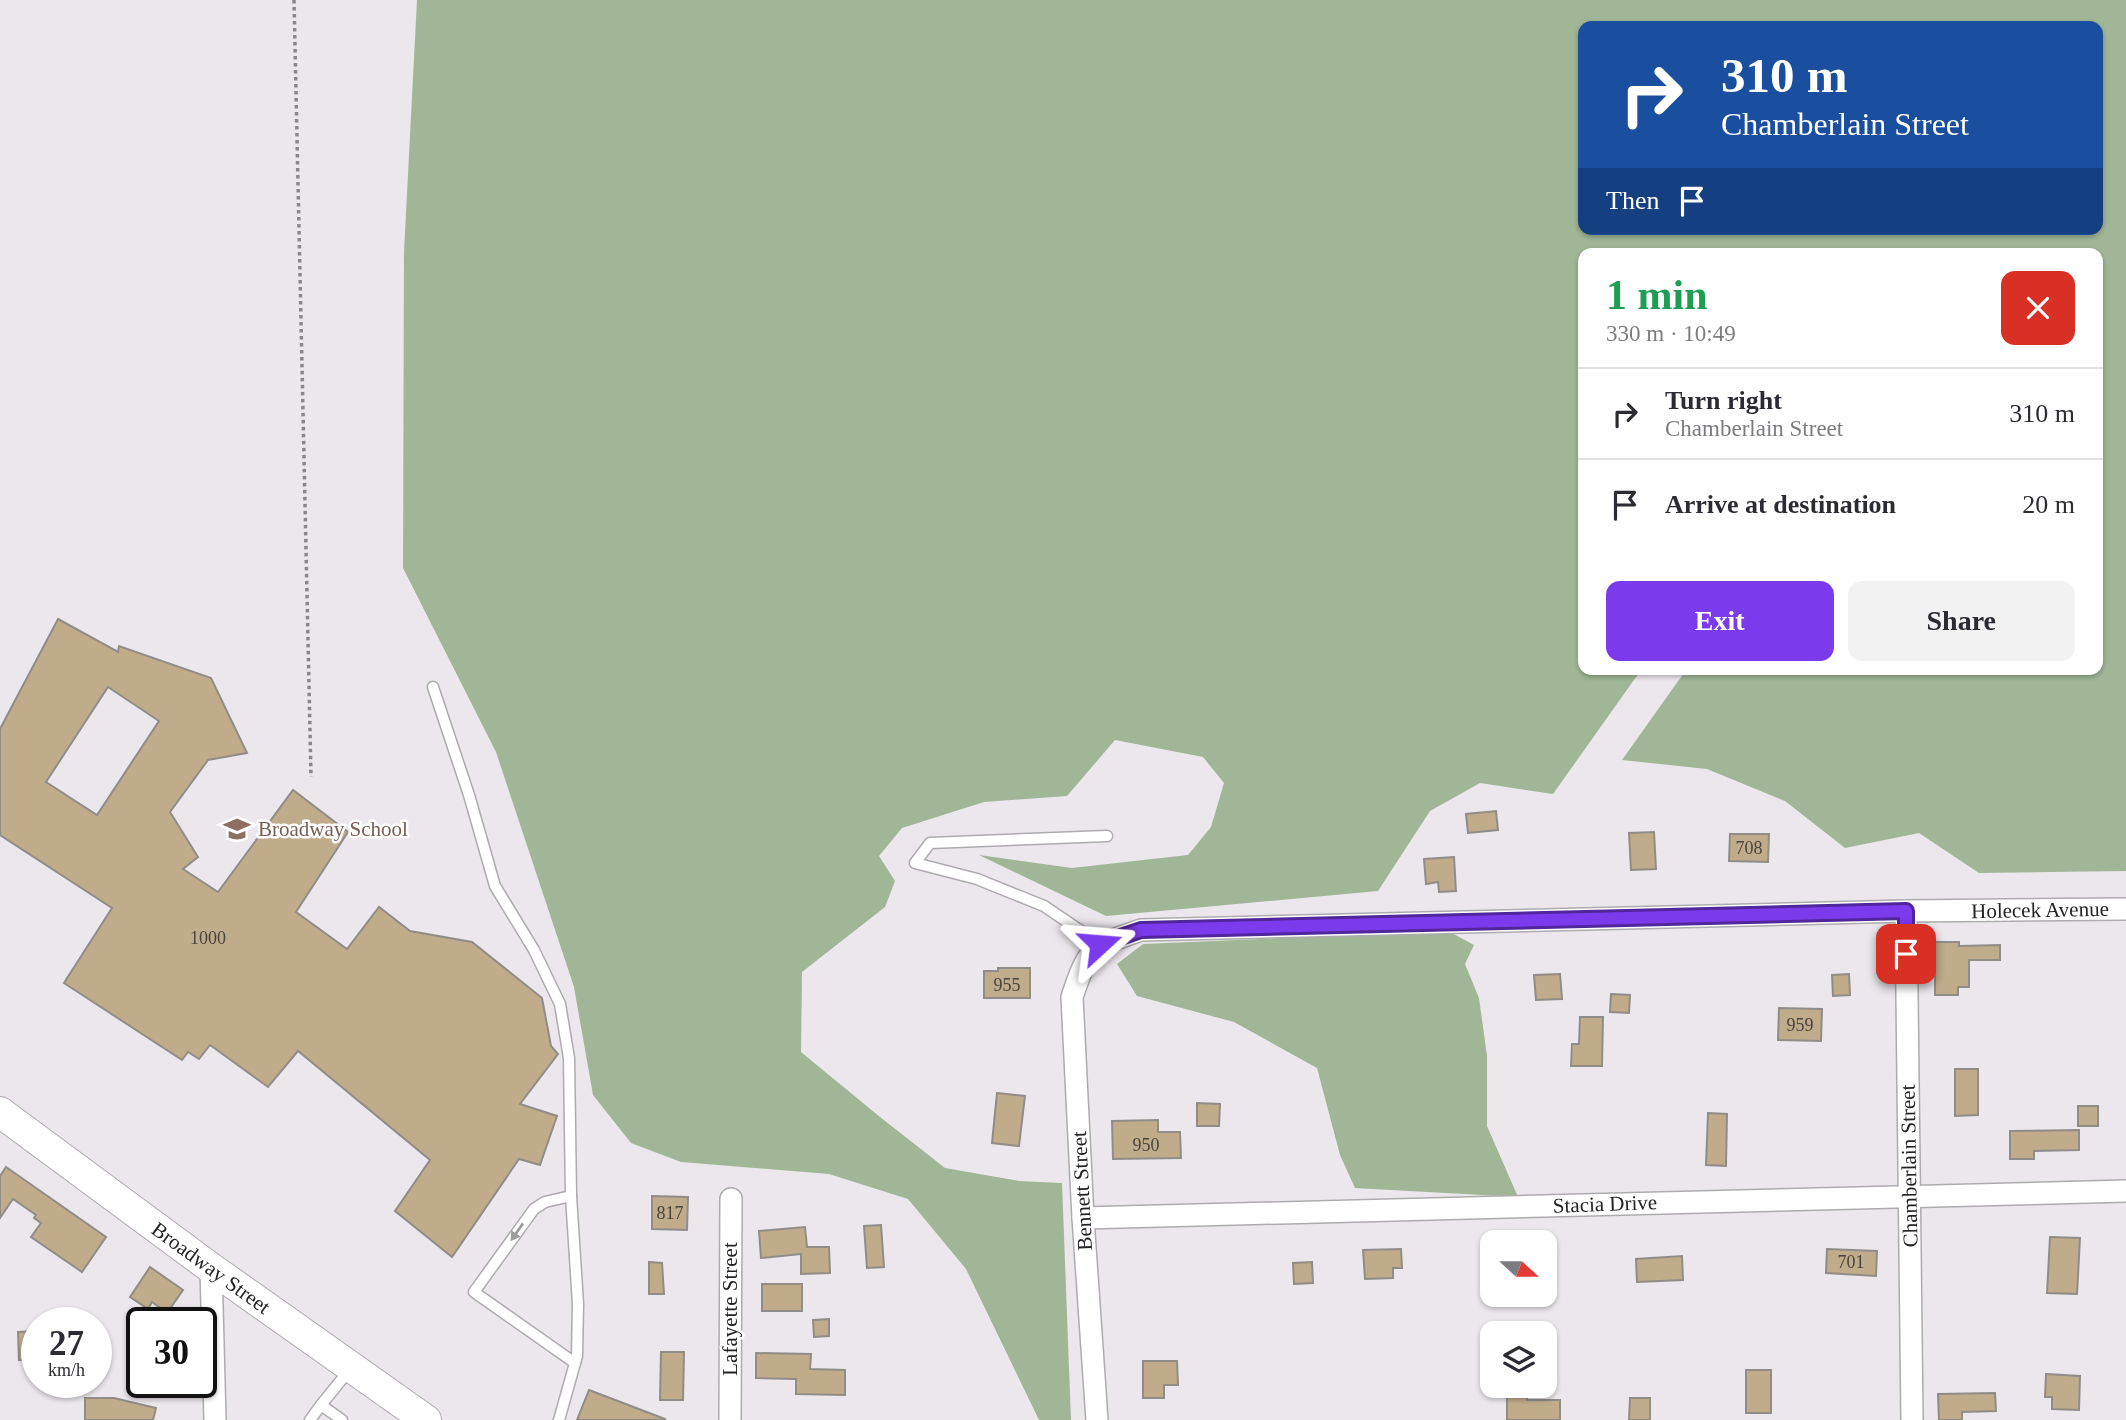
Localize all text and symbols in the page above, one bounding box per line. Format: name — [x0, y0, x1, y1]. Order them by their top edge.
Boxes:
text: 310 m — [1721, 48, 1848, 103]
icon: right — [1606, 49, 1697, 140]
text: Chamberlain Street — [1721, 106, 1969, 142]
icon: arrive — [1673, 182, 1711, 220]
text: Then — [1606, 186, 1659, 215]
button: close — [2001, 271, 2075, 345]
text: 1 min — [1606, 272, 1708, 318]
text: 330 m · 10:49 — [1606, 321, 1736, 346]
text: Turn right — [1665, 386, 1782, 415]
icon: right — [1606, 395, 1644, 433]
text: 310 m — [2009, 399, 2075, 428]
text: Chamberlain Street — [1665, 416, 1843, 441]
icon: arrive — [1606, 486, 1644, 524]
text: Arrive at destination — [1665, 490, 1896, 519]
text: 20 m — [2022, 490, 2075, 519]
button: Exit — [1606, 581, 1834, 661]
button: Share — [1848, 581, 2075, 661]
school or university icon: Broadway School — [222, 814, 252, 844]
place label: Broadway School — [258, 817, 408, 841]
house number: 708 — [1736, 838, 1763, 858]
street label: Holecek Avenue — [1971, 897, 2109, 923]
position arrow — [1063, 907, 1137, 981]
pin — [1876, 924, 1936, 984]
house number: 1000 — [190, 928, 226, 948]
icon: arrive — [1887, 935, 1925, 973]
house number: 955 — [994, 975, 1021, 995]
house number: 959 — [1787, 1015, 1814, 1035]
street label: Chamberlain Street — [1896, 1084, 1922, 1248]
street label: Bennett Street — [1067, 1131, 1097, 1251]
house number: 950 — [1133, 1135, 1160, 1155]
street label: Stacia Drive — [1552, 1190, 1658, 1218]
house number: 817 — [657, 1203, 684, 1223]
street label: Broadway Street — [147, 1217, 275, 1319]
one-way arrow — [510, 1223, 524, 1241]
north arrow — [1480, 1230, 1558, 1307]
map controls — [1480, 1230, 1557, 1398]
street label: Lafayette Street — [718, 1242, 742, 1376]
house number: 701 — [1838, 1252, 1865, 1272]
speed limit sign: 30 — [126, 1307, 217, 1398]
button: layers — [1480, 1321, 1557, 1398]
text: 27 — [49, 1324, 84, 1363]
text: km/h — [48, 1360, 85, 1380]

